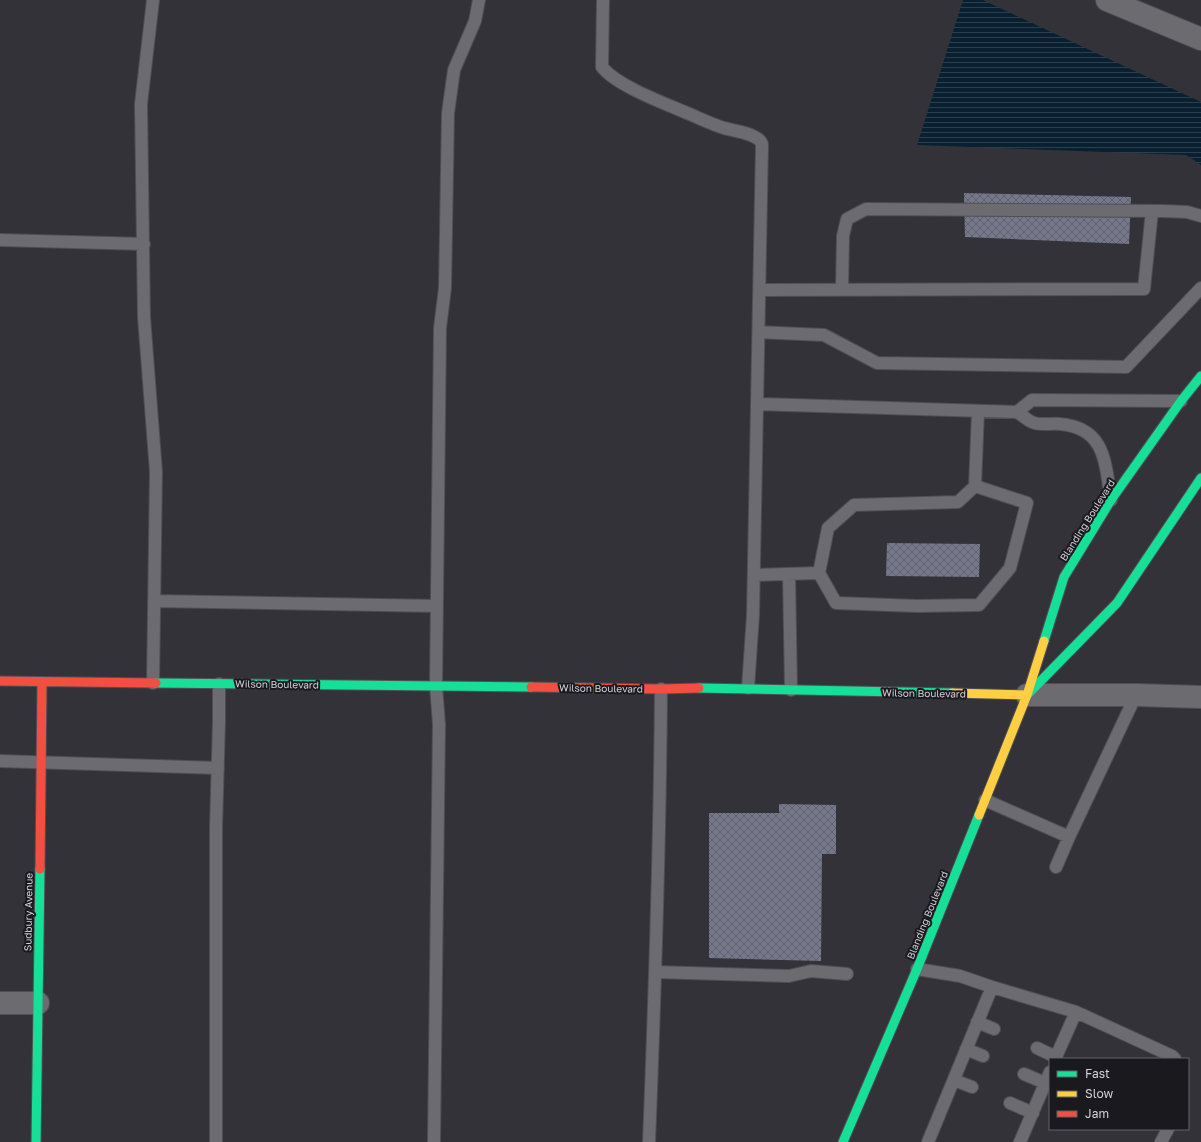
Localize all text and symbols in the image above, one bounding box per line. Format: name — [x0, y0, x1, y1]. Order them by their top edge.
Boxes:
street label: Blanding Boulevard — [1057, 477, 1117, 563]
street label: Wilson Boulevard — [235, 677, 319, 691]
street label: Wilson Boulevard — [559, 681, 643, 695]
street label: Wilson Boulevard — [882, 686, 966, 700]
street label: Blanding Boulevard — [904, 869, 950, 961]
street label: Sudbury Avenue — [21, 873, 35, 951]
legend — [1049, 1058, 1189, 1130]
text: Fast — [1085, 1066, 1110, 1081]
text: Slow — [1085, 1086, 1113, 1101]
text: Jam — [1085, 1106, 1109, 1121]

